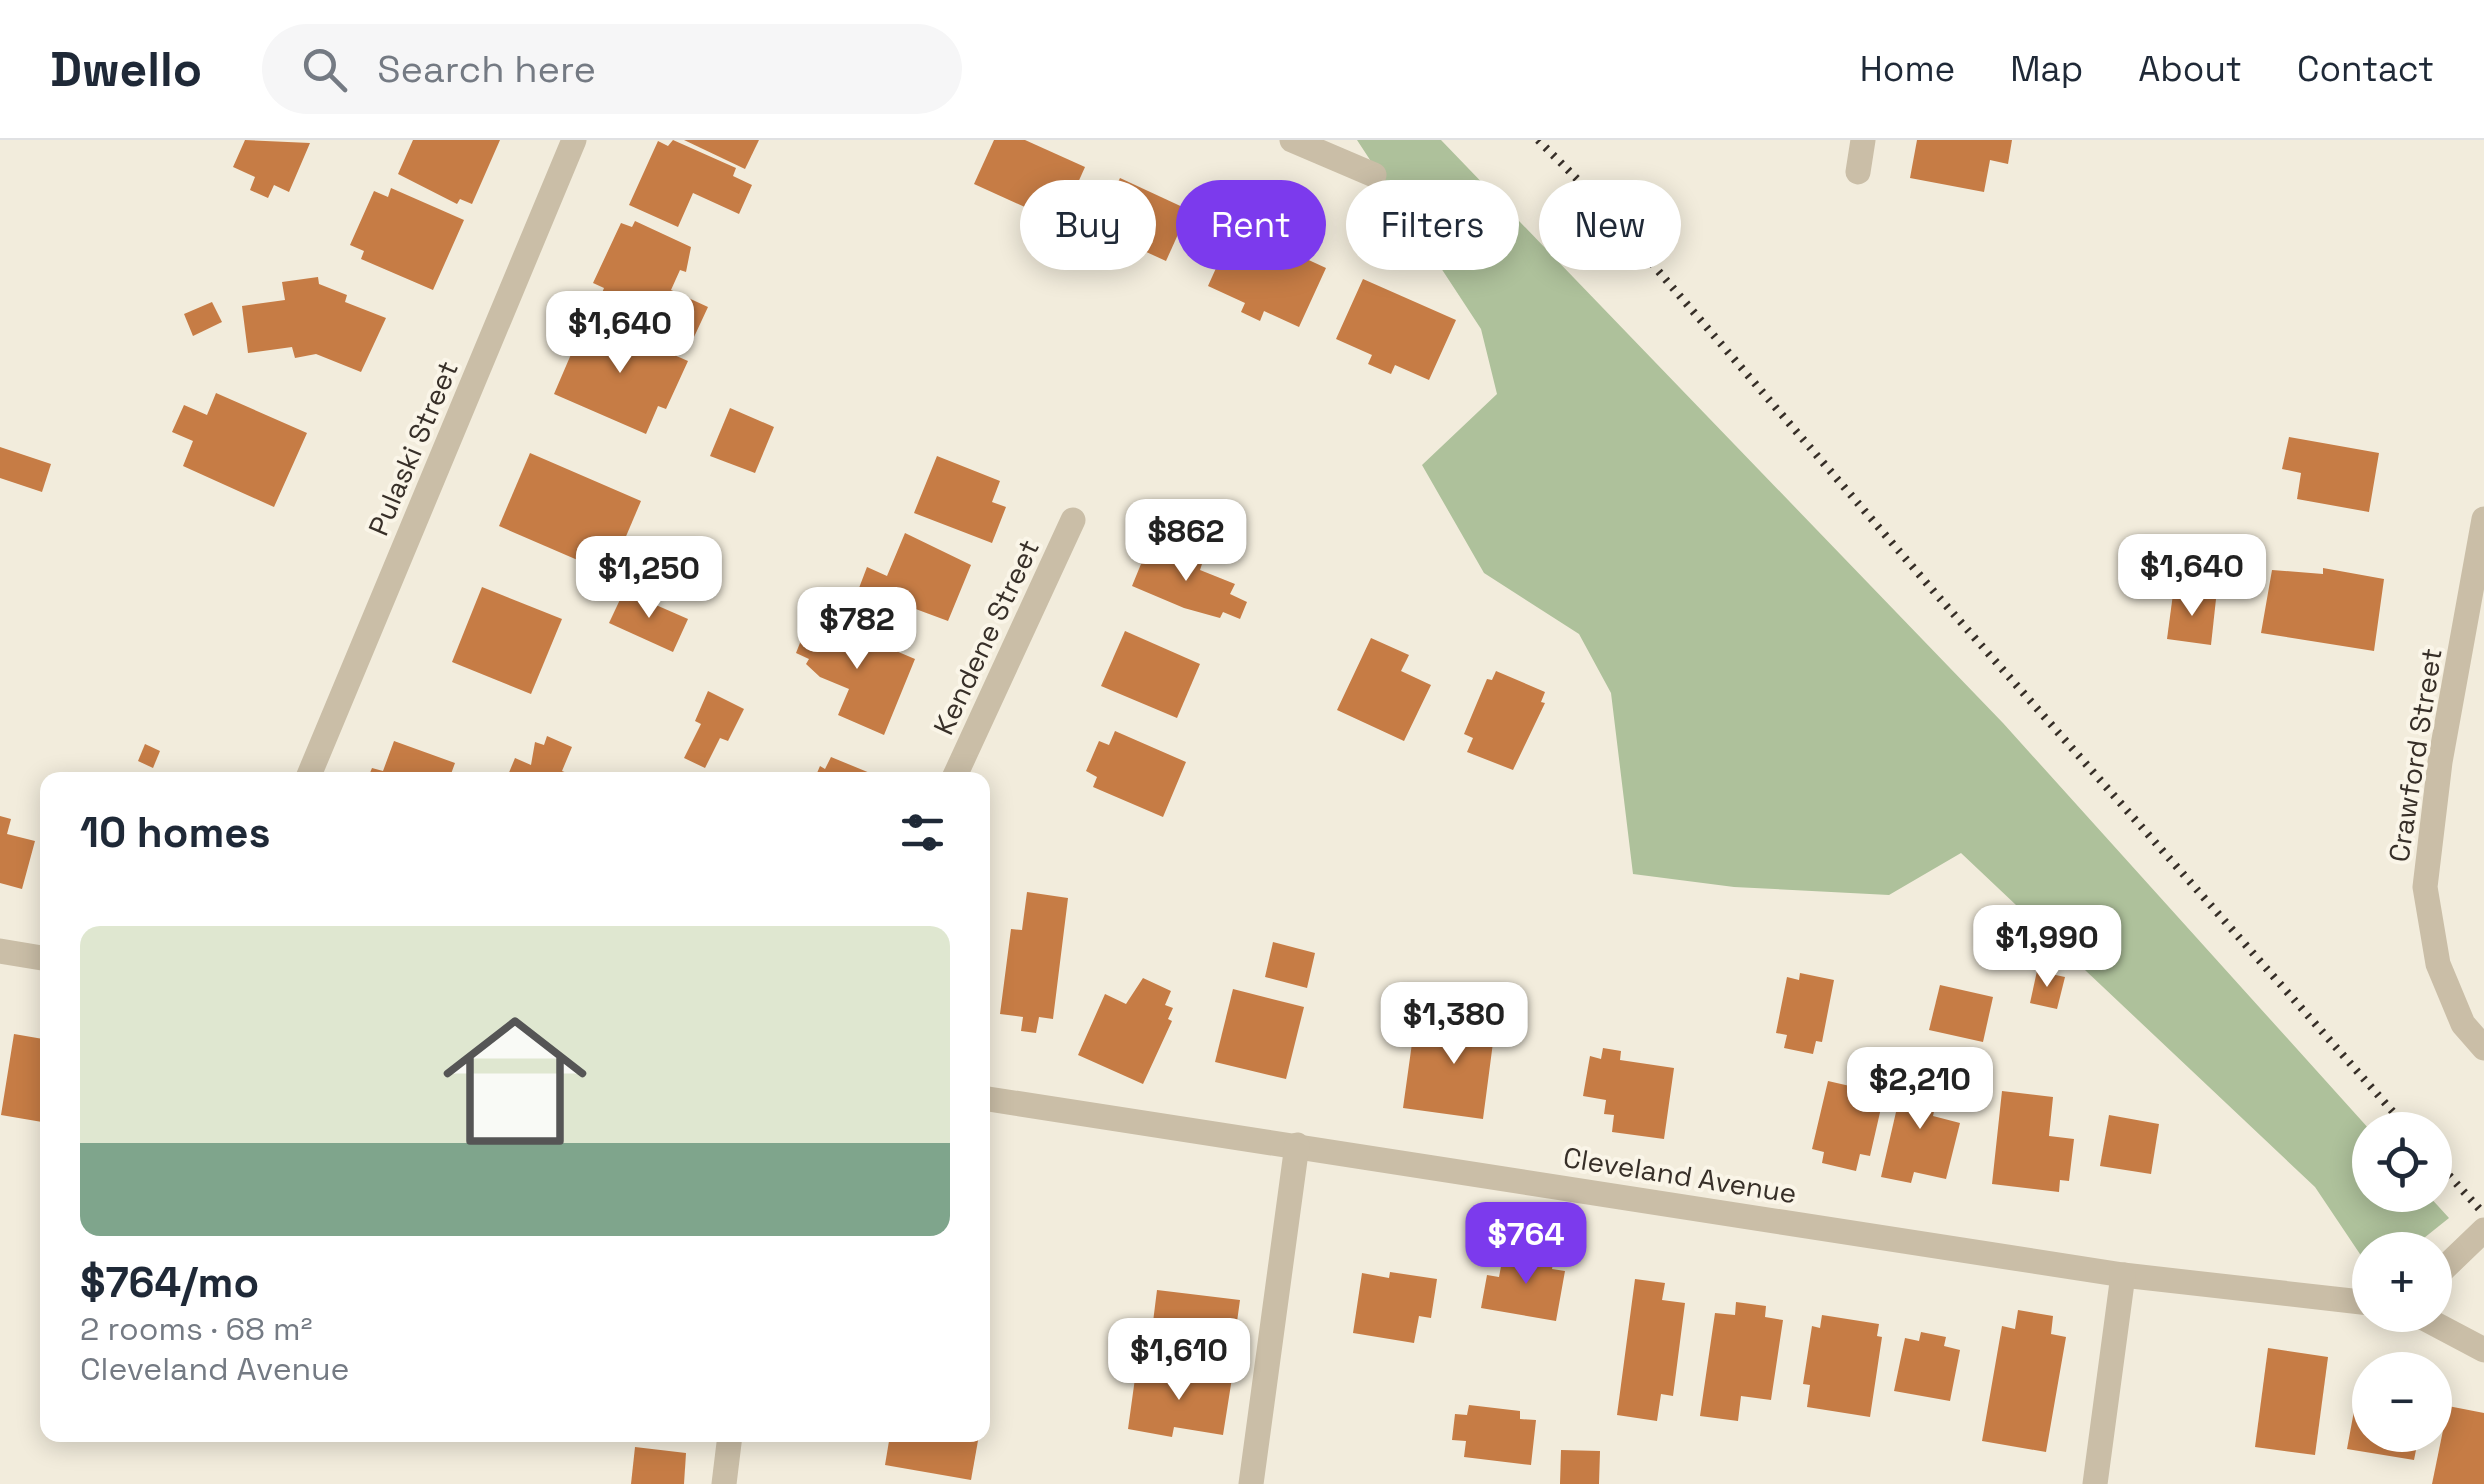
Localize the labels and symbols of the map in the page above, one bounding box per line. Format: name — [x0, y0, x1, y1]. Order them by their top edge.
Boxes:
pin: $1,640 — [539, 291, 701, 376]
street label: Pulaski Street — [360, 355, 466, 541]
pin: $862 — [1127, 499, 1245, 584]
street label: Kendene Street — [925, 534, 1047, 740]
pin: $1,640 — [2111, 534, 2273, 619]
pin: $1,250 — [568, 536, 730, 621]
pin: $782 — [798, 587, 916, 672]
street label: Crawford Street — [2380, 645, 2450, 865]
pin: $1,990 — [1966, 905, 2128, 990]
pin: $1,380 — [1373, 982, 1535, 1067]
pin: $2,210 — [1839, 1047, 2001, 1132]
street label: Cleveland Avenue — [1561, 1139, 1799, 1211]
pin: $764 — [1467, 1202, 1585, 1287]
pin: $1,610 — [1098, 1318, 1260, 1403]

